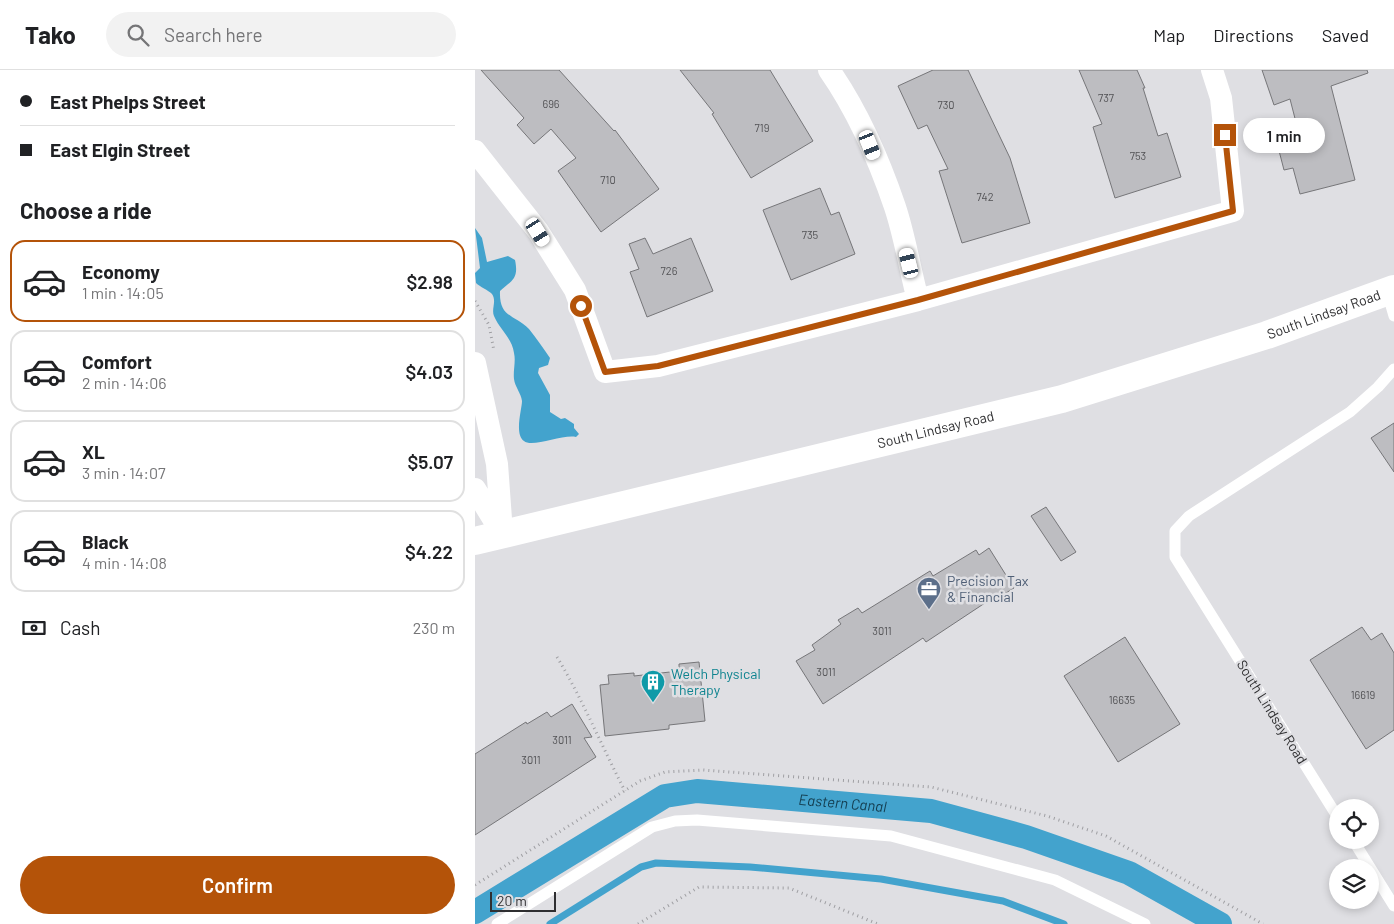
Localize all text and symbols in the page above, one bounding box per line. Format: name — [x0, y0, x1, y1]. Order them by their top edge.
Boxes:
search box — [106, 12, 456, 57]
text: Tako — [25, 20, 76, 49]
icon: search — [124, 21, 152, 49]
text: Search here — [164, 23, 263, 46]
text: Map — [1153, 24, 1185, 46]
text: Directions — [1213, 24, 1294, 46]
text: Saved — [1322, 24, 1369, 46]
text: East Phelps Street — [50, 90, 206, 113]
house number: 737 — [1098, 91, 1114, 104]
house number: 696 — [542, 97, 560, 110]
house number: 730 — [937, 98, 955, 111]
callout: 1 min — [1243, 118, 1325, 152]
house number: 719 — [755, 121, 770, 134]
route end — [1214, 124, 1236, 146]
text: 1 min — [1267, 126, 1301, 145]
car — [857, 128, 882, 162]
text: East Elgin Street — [50, 138, 190, 161]
house number: 753 — [1130, 149, 1146, 162]
house number: 710 — [600, 173, 616, 186]
house number: 742 — [976, 190, 994, 203]
text: Choose a ride — [20, 197, 152, 223]
car — [523, 215, 552, 249]
house number: 735 — [802, 228, 819, 241]
car — [898, 247, 919, 279]
icon: car — [22, 259, 67, 304]
text: Economy — [82, 260, 160, 283]
house number: 726 — [661, 264, 678, 277]
text: $2.98 — [406, 270, 453, 293]
text: 1 min · 14:05 — [82, 283, 164, 302]
street label: South Lindsay Road — [1264, 286, 1383, 342]
route start — [570, 295, 592, 317]
icon: car — [22, 349, 67, 394]
text: Comfort — [82, 350, 152, 373]
text: $4.03 — [406, 360, 453, 383]
text: 2 min · 14:06 — [82, 373, 167, 392]
street label: South Lindsay Road — [876, 407, 996, 451]
icon: car — [22, 439, 67, 484]
text: XL — [82, 440, 105, 463]
text: $5.07 — [407, 450, 453, 473]
text: 3 min · 14:07 — [82, 463, 166, 482]
icon: car — [22, 529, 67, 574]
text: Black — [82, 530, 129, 553]
text: $4.22 — [405, 540, 453, 563]
text: 4 min · 14:08 — [82, 553, 167, 572]
place label: Precision Tax & Financial — [947, 572, 1029, 605]
office icon: Precision Tax & Financial — [916, 576, 942, 610]
icon: cash — [20, 614, 48, 642]
text: Cash — [60, 616, 101, 639]
text: 230 m — [413, 618, 455, 637]
house number: 3011 — [872, 624, 892, 637]
street label: South Lindsay Road — [1234, 657, 1311, 767]
place label: Welch Physical Therapy — [671, 665, 761, 698]
house number: 3011 — [816, 665, 836, 678]
building icon: Welch Physical Therapy — [640, 669, 666, 703]
house number: 16619 — [1351, 688, 1376, 701]
house number: 16635 — [1109, 693, 1136, 706]
house number: 3011 — [552, 733, 572, 746]
house number: 3011 — [521, 753, 541, 766]
water label: Eastern Canal — [798, 790, 888, 815]
map controls — [1329, 799, 1379, 909]
button: locate — [1329, 799, 1379, 849]
button: Confirm — [20, 856, 455, 914]
button: layers — [1329, 859, 1379, 909]
scale bar — [490, 889, 556, 912]
text: 20 m — [497, 892, 527, 909]

